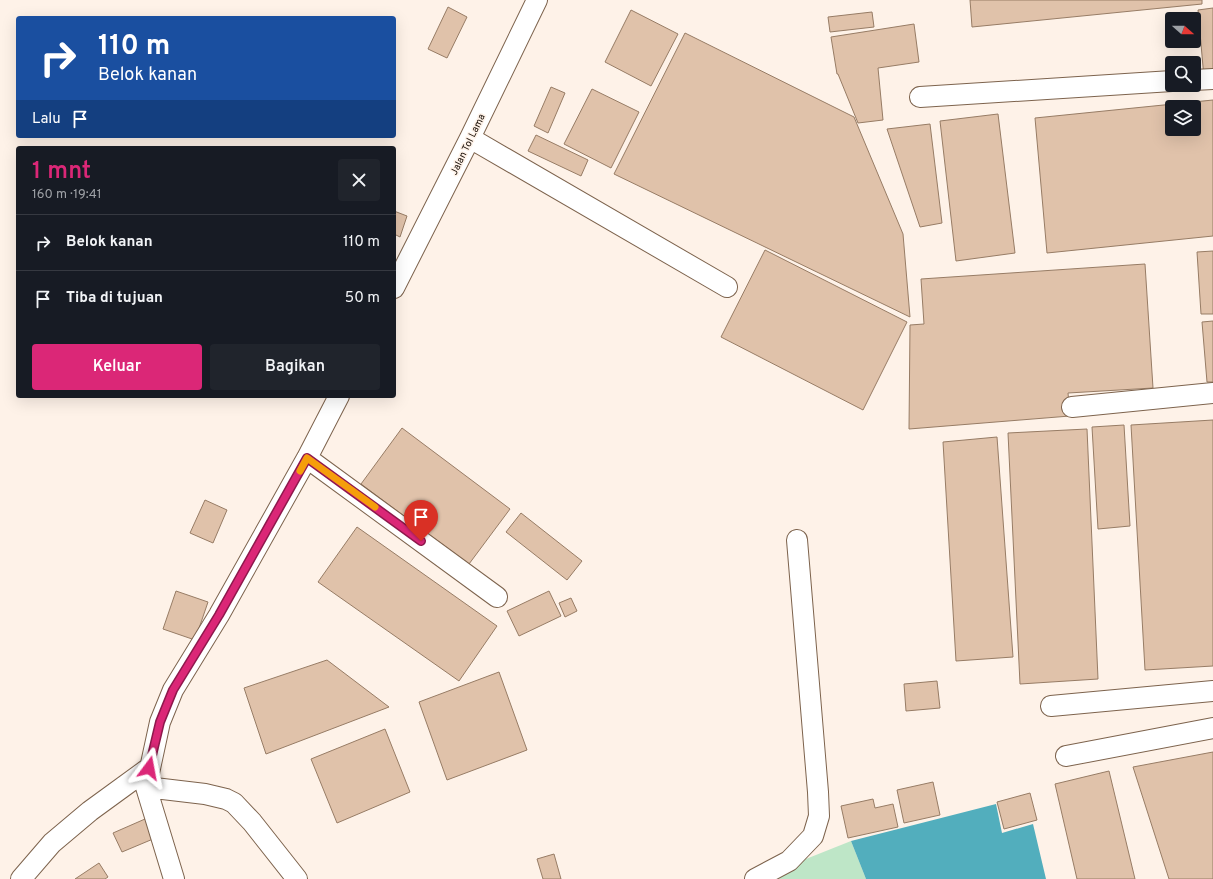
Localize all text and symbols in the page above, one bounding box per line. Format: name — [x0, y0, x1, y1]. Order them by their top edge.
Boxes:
north arrow — [1165, 12, 1201, 48]
map controls — [1165, 12, 1201, 136]
text: 110 m — [98, 29, 170, 65]
icon: right — [32, 32, 84, 84]
button: search — [1165, 56, 1201, 92]
text: Belok kanan — [98, 64, 197, 87]
button: layers — [1165, 100, 1201, 136]
icon: arrive — [69, 108, 91, 130]
text: Lalu — [32, 110, 61, 129]
street label: Jalan Tol Lama — [448, 112, 489, 177]
text: 1 mnt — [32, 157, 91, 187]
button: close — [338, 159, 380, 201]
text: 160 m · 19:41 — [32, 187, 102, 203]
icon: right — [32, 232, 54, 254]
text: Belok kanan — [66, 233, 153, 252]
text: 110 m — [343, 233, 380, 252]
icon: arrive — [32, 288, 54, 310]
text: Tiba di tujuan — [66, 289, 163, 308]
text: 50 m — [345, 289, 380, 308]
button: Keluar — [32, 344, 202, 390]
button: Bagikan — [210, 344, 380, 390]
pin — [404, 500, 438, 541]
icon: arrive — [410, 506, 432, 528]
position arrow — [128, 747, 170, 789]

